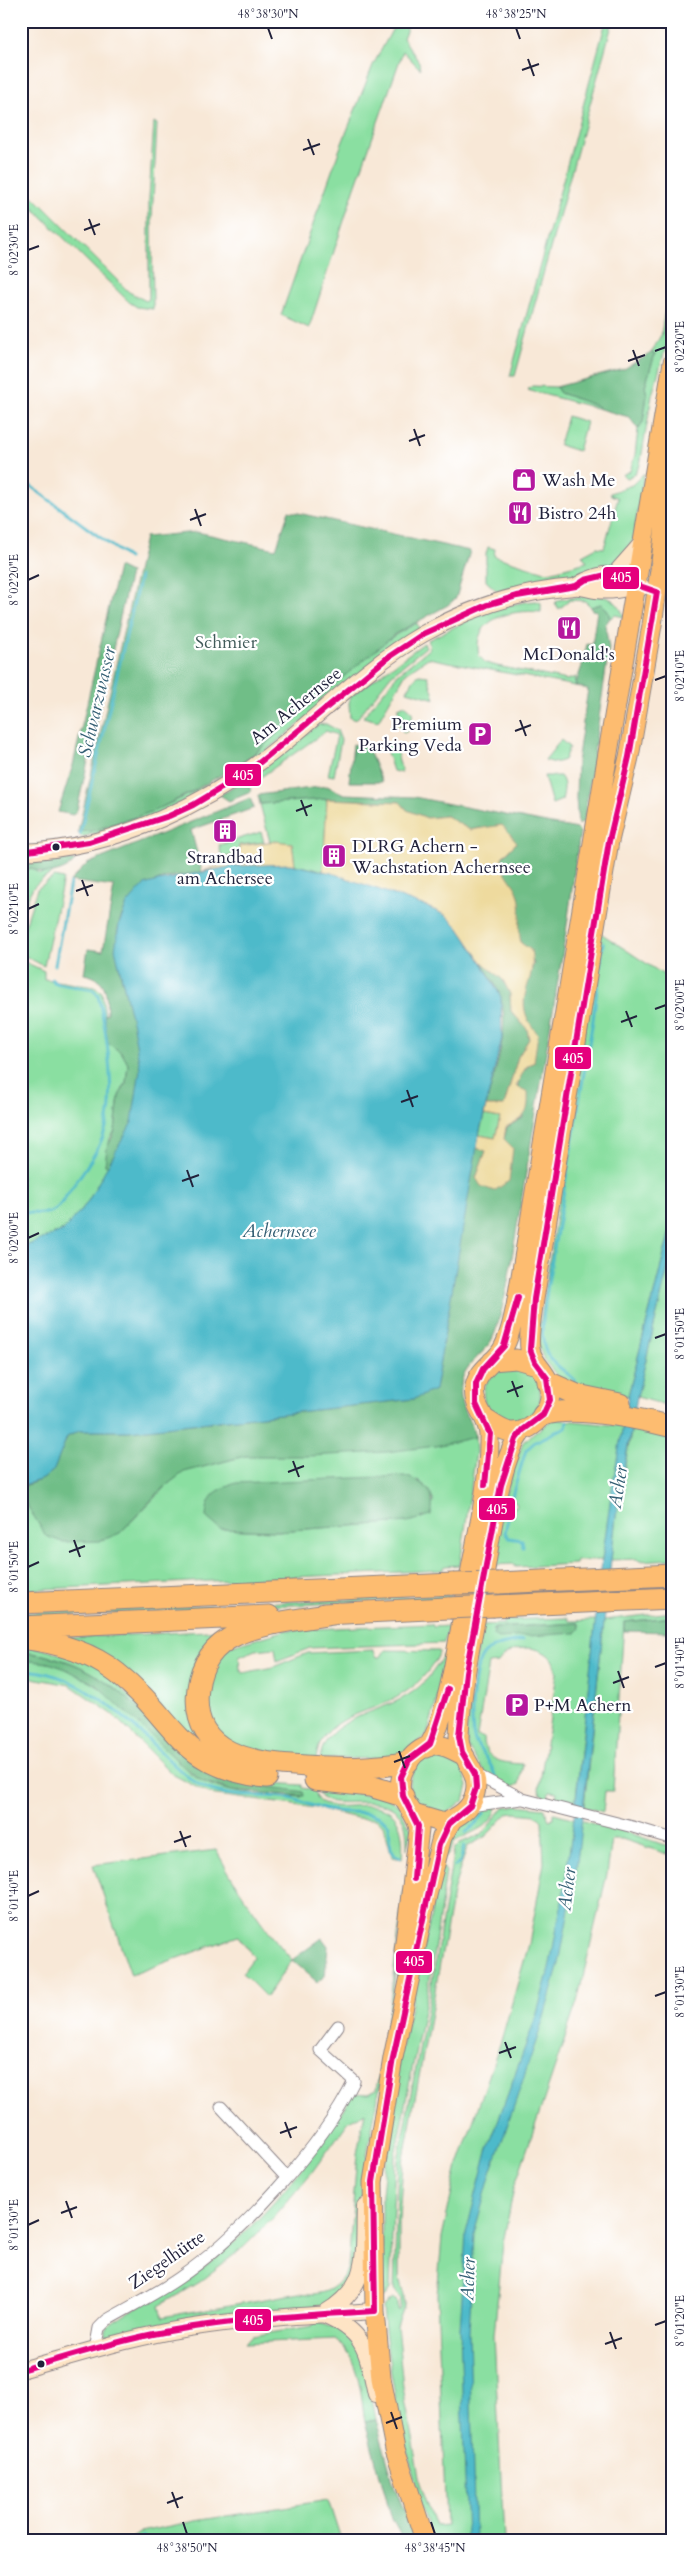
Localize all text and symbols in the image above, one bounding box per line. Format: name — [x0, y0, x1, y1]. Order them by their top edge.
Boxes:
text: 48°38'30"N — [238, 6, 299, 22]
text: 48°38'25"N — [486, 6, 547, 22]
text: 8°02'30"E — [6, 224, 22, 276]
text: 8°02'20"E — [672, 321, 688, 373]
shop icon: Wash Me — [511, 467, 537, 493]
place label: Wash Me — [541, 468, 616, 493]
restaurant icon: Bistro 24h — [507, 500, 533, 526]
place label: Bistro 24h — [538, 501, 617, 526]
text: 8°02'20"E — [6, 554, 22, 606]
line badge: 405 — [602, 566, 640, 590]
text: 405 — [610, 568, 632, 587]
restaurant icon: McDonald's — [556, 615, 582, 641]
park label: Schmier — [195, 630, 257, 655]
place label: McDonald's — [523, 642, 615, 667]
water label: Schwarzwasser — [72, 644, 122, 760]
text: 8°02'10"E — [672, 650, 688, 702]
street label: Am Achernsee — [245, 661, 347, 751]
place label: Premium Parking Veda — [358, 712, 463, 758]
parking icon: Premium Parking Veda — [467, 721, 493, 747]
line badge: 405 — [224, 763, 262, 787]
text: 405 — [232, 766, 254, 785]
building icon: Strandbad am Achersee — [212, 818, 238, 844]
place label: DLRG Achern - Wachstation Achernsee — [351, 834, 531, 880]
unlabelled marker — [51, 842, 61, 852]
building icon: DLRG Achern - Wachstation Achernsee — [321, 843, 347, 869]
place label: Strandbad am Achersee — [177, 845, 273, 891]
text: 8°02'10"E — [6, 883, 22, 935]
text: 8°02'00"E — [672, 979, 688, 1031]
line badge: 405 — [554, 1046, 592, 1070]
text: 405 — [562, 1049, 584, 1068]
text: 8°02'00"E — [6, 1212, 22, 1264]
water label: Achernsee — [241, 1218, 317, 1244]
text: 8°01'50"E — [672, 1308, 688, 1360]
water label: Acher — [602, 1463, 634, 1511]
line badge: 405 — [478, 1497, 516, 1521]
text: 405 — [486, 1500, 508, 1519]
text: 8°01'50"E — [6, 1541, 22, 1593]
text: 8°01'40"E — [672, 1637, 688, 1689]
parking icon: P+M Achern — [504, 1692, 530, 1718]
place label: P+M Achern — [534, 1693, 632, 1718]
water label: Acher — [551, 1865, 583, 1913]
text: 8°01'40"E — [6, 1870, 22, 1922]
line badge: 405 — [395, 1950, 433, 1974]
text: 405 — [403, 1952, 425, 1971]
text: 8°01'30"E — [672, 1966, 688, 2018]
text: 8°01'30"E — [6, 2199, 22, 2251]
street label: Ziegelhütte — [124, 2224, 210, 2296]
water label: Acher — [454, 2256, 482, 2302]
text: 8°01'20"E — [672, 2295, 688, 2347]
line badge: 405 — [234, 2308, 272, 2332]
text: 405 — [242, 2311, 264, 2330]
unlabelled marker — [36, 2359, 46, 2369]
text: 48°38'50"N — [157, 2540, 218, 2556]
text: 48°38'45"N — [405, 2540, 466, 2556]

